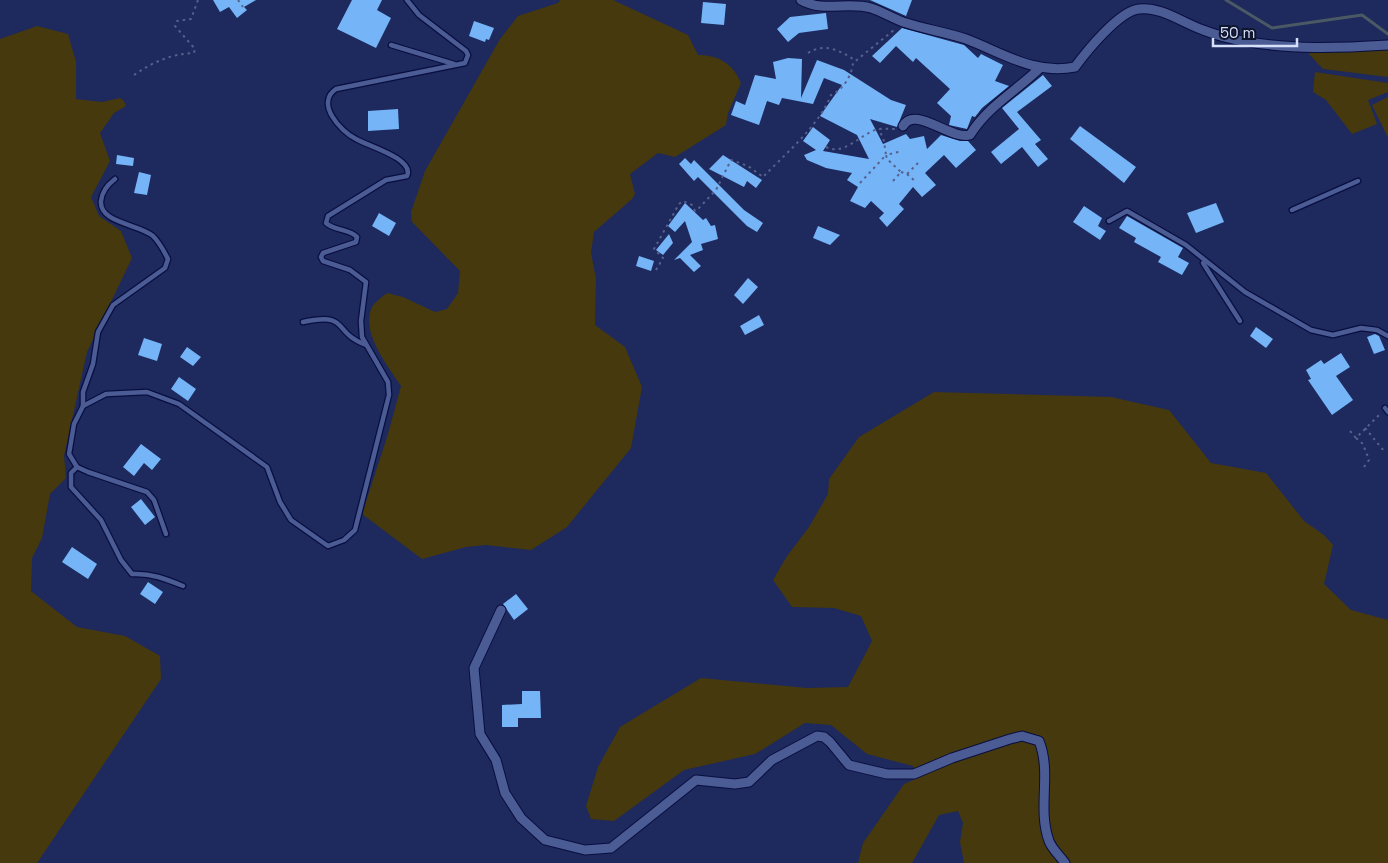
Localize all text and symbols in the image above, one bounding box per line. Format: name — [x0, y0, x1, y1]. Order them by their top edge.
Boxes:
scale bar — [1213, 15, 1297, 47]
text: 50 m — [1220, 23, 1255, 42]

